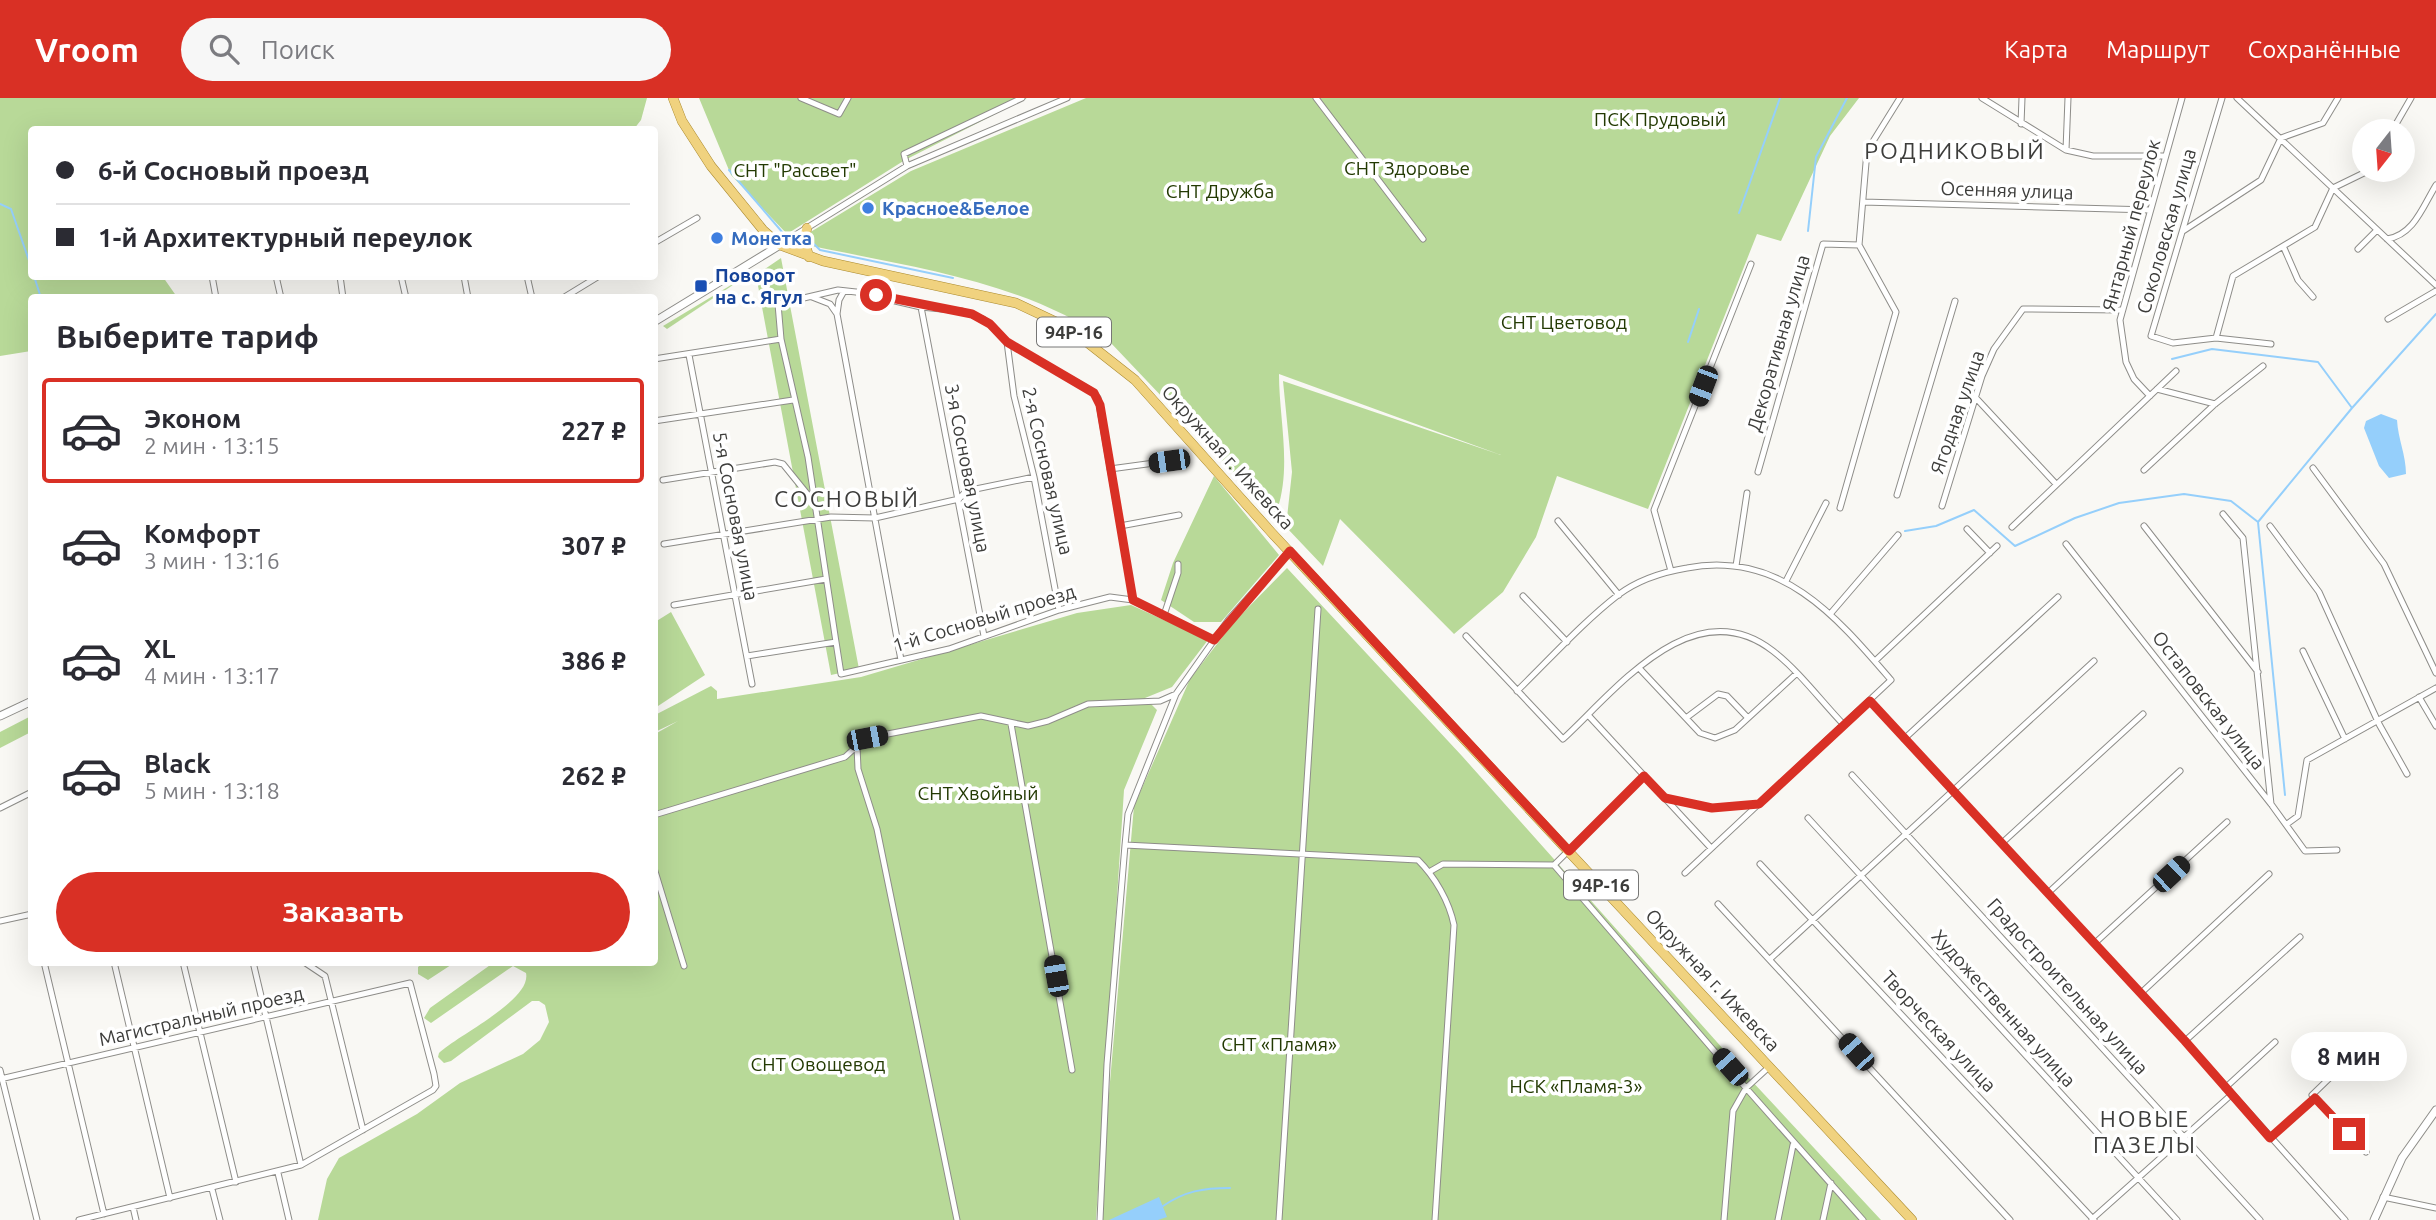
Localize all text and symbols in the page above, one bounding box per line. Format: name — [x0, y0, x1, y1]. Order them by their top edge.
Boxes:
search box — [181, 18, 671, 81]
icon: search — [205, 30, 243, 68]
text: Vroom — [35, 31, 139, 68]
text: Поиск — [261, 35, 335, 64]
text: Карта — [2004, 36, 2068, 63]
text: Маршрут — [2106, 36, 2210, 63]
text: Сохранённые — [2248, 36, 2401, 63]
park label: ПСК Прудовый — [1594, 108, 1726, 130]
north arrow — [2352, 119, 2415, 182]
map controls — [2352, 119, 2415, 182]
street label: Янтарный переулок — [2097, 136, 2165, 313]
district label: РОДНИКОВЫЙ — [1864, 138, 2046, 163]
street label: Соколовская улица — [2132, 146, 2200, 316]
text: 6-й Сосновый проезд — [98, 156, 369, 185]
park label: СНТ Здоровье — [1344, 157, 1470, 179]
park label: СНТ "Рассвет" — [733, 159, 857, 181]
street label: Осенняя улица — [1940, 177, 2074, 203]
park label: СНТ Дружба — [1166, 180, 1274, 202]
place label: Красное&Белое — [882, 197, 1030, 219]
marker: Красное&Белое — [860, 200, 876, 216]
text: 1-й Архитектурный переулок — [98, 223, 473, 252]
place label: Монетка — [731, 227, 812, 249]
marker: Монетка — [709, 230, 725, 246]
street label: Декоративная улица — [1742, 252, 1814, 434]
place label: Поворот на с. Ягул — [715, 264, 803, 308]
marker: Поворот на с. Ягул — [693, 278, 709, 294]
route start — [860, 279, 892, 311]
park label: СНТ Цветовод — [1501, 311, 1627, 333]
text: Выберите тариф — [56, 318, 319, 354]
road number: 94Р-16 — [1037, 318, 1111, 346]
street label: Ягодная улица — [1926, 347, 1988, 477]
car — [1686, 363, 1721, 409]
street label: Окружная г. Ижевска — [1157, 380, 1299, 534]
street label: 3-я Сосновая улица — [941, 382, 995, 554]
street label: 2-я Сосновая улица — [1018, 385, 1078, 557]
icon: car — [60, 399, 123, 462]
text: Эконом — [144, 404, 241, 433]
text: 227 ₽ — [561, 416, 626, 445]
street label: 5-я Сосновая улица — [709, 430, 763, 602]
text: 2 мин · 13:15 — [144, 433, 280, 458]
car — [1147, 448, 1192, 474]
district label: СОСНОВЫЙ — [774, 486, 920, 511]
icon: car — [60, 514, 123, 577]
text: Комфорт — [144, 519, 260, 548]
text: 307 ₽ — [561, 531, 626, 560]
text: 3 мин · 13:16 — [144, 548, 280, 573]
street label: 1-й Сосновый проезд — [890, 580, 1078, 656]
street label: Остаповская улица — [2148, 626, 2270, 774]
icon: car — [60, 629, 123, 692]
text: XL — [144, 634, 175, 663]
text: 386 ₽ — [561, 646, 626, 675]
text: 4 мин · 13:17 — [144, 663, 280, 688]
car — [845, 724, 890, 752]
icon: car — [60, 744, 123, 807]
text: Black — [144, 749, 211, 778]
text: 262 ₽ — [561, 761, 626, 790]
text: 5 мин · 13:18 — [144, 778, 280, 803]
park label: СНТ Хвойный — [918, 782, 1038, 804]
car — [2149, 852, 2194, 896]
road number: 94Р-16 — [1564, 870, 1638, 900]
button: Заказать — [56, 872, 630, 952]
street label: Градостроительная улица — [1983, 893, 2153, 1079]
street label: Окружная г. Ижевска — [1641, 904, 1785, 1056]
street label: Художественная улица — [1928, 925, 2080, 1091]
car — [1043, 953, 1070, 999]
street label: Творческая улица — [1877, 966, 2001, 1096]
street label: Магистральный проезд — [97, 982, 305, 1050]
car — [1835, 1029, 1878, 1075]
callout: 8 мин — [2291, 1032, 2407, 1082]
park label: СНТ «Пламя» — [1221, 1033, 1337, 1055]
car — [1709, 1044, 1752, 1090]
text: 8 мин — [2317, 1044, 2381, 1069]
park label: СНТ Овощевод — [751, 1053, 885, 1075]
park label: НСК «Пламя-3» — [1510, 1075, 1643, 1097]
district label: НОВЫЕ ПАЗЕЛЫ — [2093, 1106, 2197, 1157]
route end — [2333, 1118, 2365, 1150]

